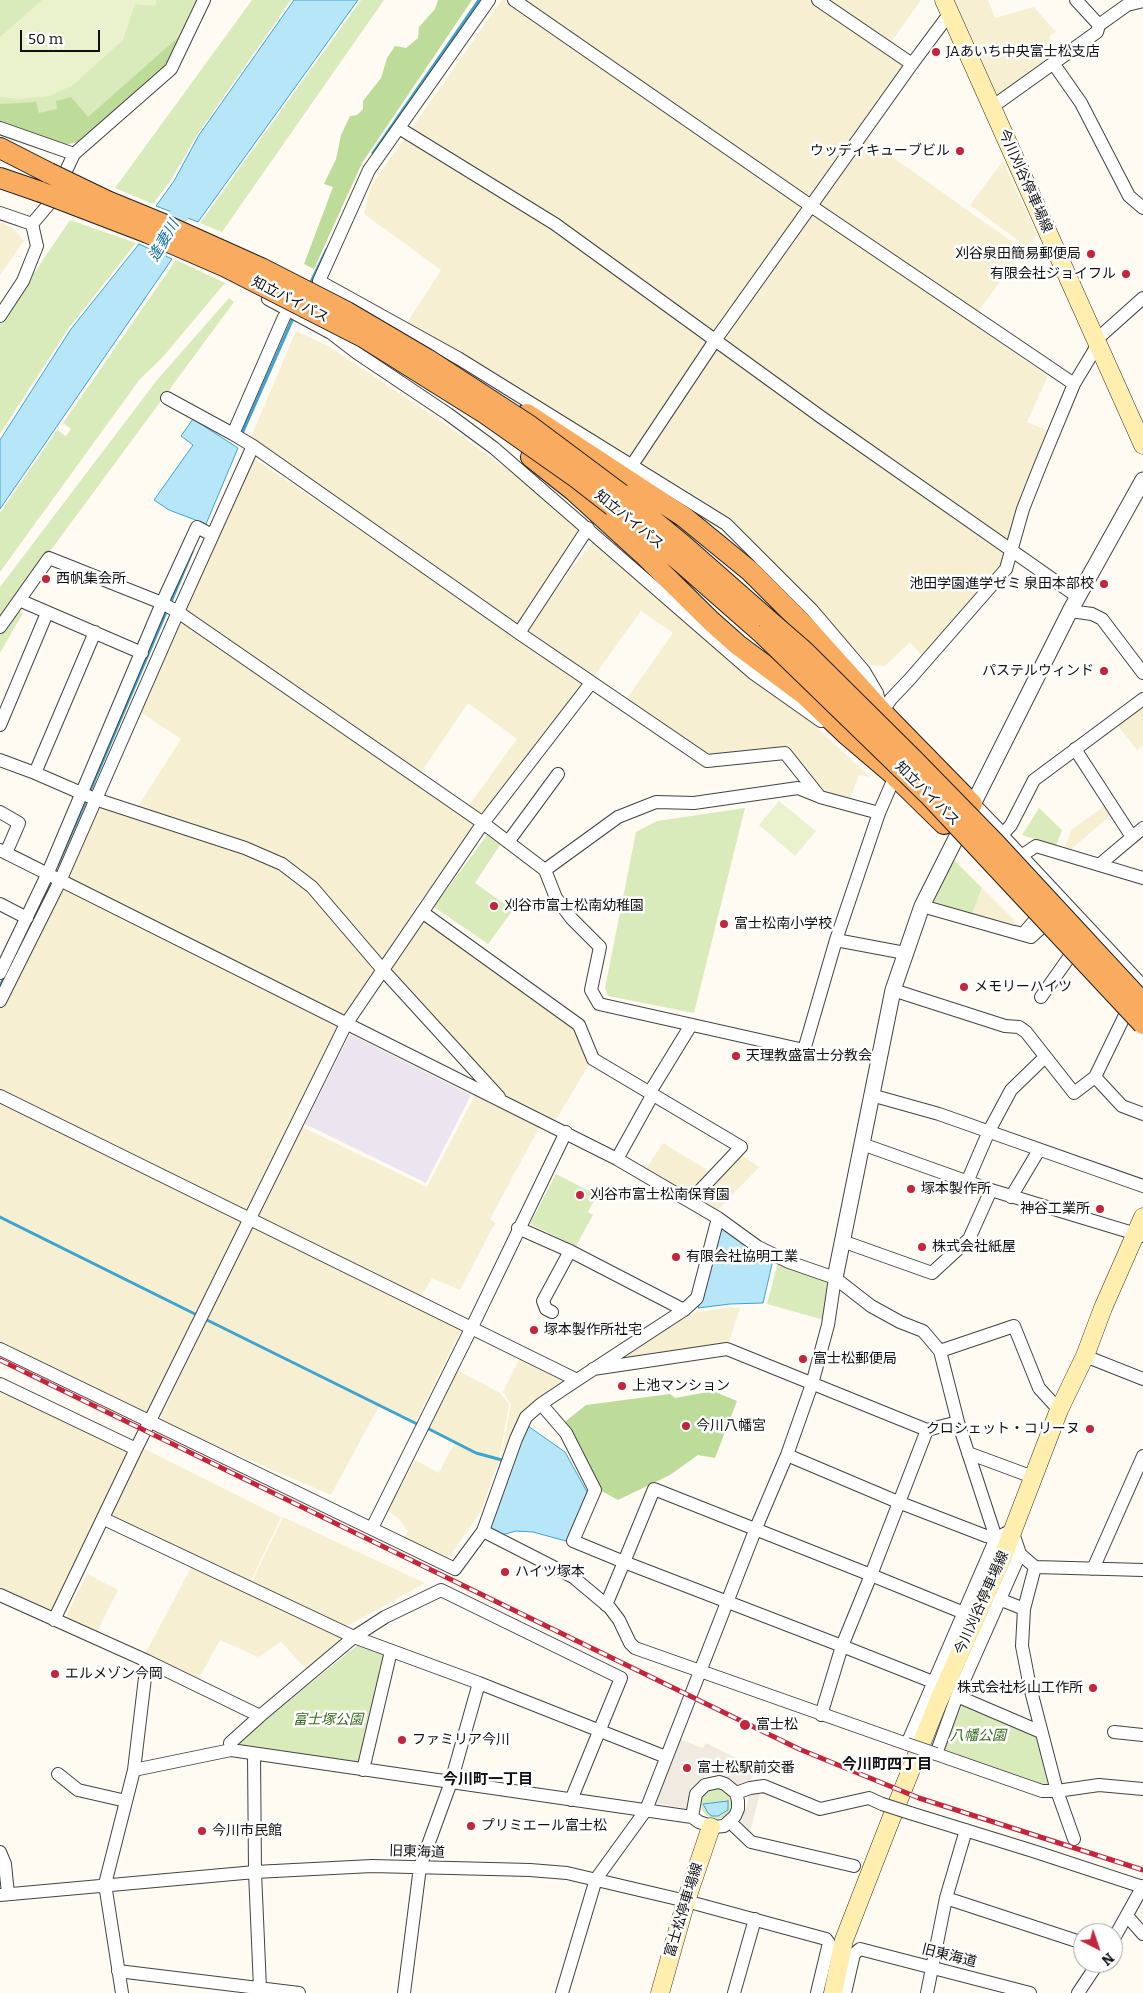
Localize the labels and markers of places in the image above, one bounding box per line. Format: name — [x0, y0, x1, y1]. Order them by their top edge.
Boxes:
place label: JAあいち中央富士松支店 — [946, 44, 1100, 60]
marker: JAあいち中央富士松支店 — [930, 46, 942, 58]
place label: ウッディキューブビル — [810, 143, 950, 159]
marker: ウッディキューブビル — [954, 145, 966, 157]
place label: 刈谷泉田簡易郵便局 — [955, 246, 1081, 262]
marker: 刈谷泉田簡易郵便局 — [1085, 248, 1097, 260]
place label: 有限会社ジョイフル — [990, 266, 1116, 282]
marker: 有限会社ジョイフル — [1120, 268, 1132, 280]
place label: 西帆集会所 — [56, 571, 126, 587]
marker: 西帆集会所 — [40, 573, 52, 585]
place label: 池田学園進学ゼミ 泉田本部校 — [909, 576, 1094, 592]
marker: 池田学園進学ゼミ 泉田本部校 — [1098, 578, 1110, 590]
place label: パステルウィンド — [982, 663, 1094, 679]
marker: パステルウィンド — [1098, 665, 1110, 677]
place label: 刈谷市富士松南幼稚園 — [504, 898, 644, 914]
marker: 刈谷市富士松南幼稚園 — [488, 900, 500, 912]
place label: 富士松南小学校 — [734, 916, 832, 932]
marker: 富士松南小学校 — [718, 918, 730, 930]
place label: メモリーハイツ — [974, 979, 1072, 995]
marker: メモリーハイツ — [958, 981, 970, 993]
place label: 天理教盛富士分教会 — [746, 1048, 872, 1064]
marker: 天理教盛富士分教会 — [730, 1050, 742, 1062]
place label: 塚本製作所 — [921, 1181, 991, 1197]
marker: 塚本製作所 — [905, 1183, 917, 1195]
place label: 刈谷市富士松南保育園 — [590, 1187, 730, 1203]
marker: 刈谷市富士松南保育園 — [574, 1189, 586, 1201]
place label: 神谷工業所 — [1020, 1201, 1090, 1217]
marker: 神谷工業所 — [1094, 1203, 1106, 1215]
place label: 株式会社紙屋 — [932, 1239, 1016, 1255]
marker: 株式会社紙屋 — [916, 1241, 928, 1253]
place label: 有限会社協明工業 — [686, 1249, 798, 1265]
marker: 有限会社協明工業 — [670, 1251, 682, 1263]
place label: 塚本製作所社宅 — [544, 1322, 642, 1338]
marker: 塚本製作所社宅 — [528, 1324, 540, 1336]
place label: 富士松郵便局 — [813, 1351, 897, 1367]
marker: 富士松郵便局 — [797, 1353, 809, 1365]
place label: 上池マンション — [632, 1378, 730, 1394]
marker: 上池マンション — [616, 1380, 628, 1392]
place label: 今川八幡宮 — [696, 1418, 766, 1434]
marker: 今川八幡宮 — [680, 1420, 692, 1432]
place label: クロシェット・コリーヌ — [926, 1421, 1080, 1437]
marker: クロシェット・コリーヌ — [1084, 1423, 1096, 1435]
place label: ハイツ塚本 — [515, 1564, 585, 1580]
marker: ハイツ塚本 — [499, 1566, 511, 1578]
place label: エルメゾン今岡 — [65, 1666, 163, 1682]
marker: エルメゾン今岡 — [49, 1668, 61, 1680]
place label: 株式会社杉山工作所 — [957, 1680, 1083, 1696]
marker: 株式会社杉山工作所 — [1087, 1682, 1099, 1694]
place label: 富士松 — [756, 1717, 798, 1733]
marker: 富士松 — [738, 1718, 752, 1732]
place label: ファミリア今川 — [412, 1732, 510, 1748]
marker: ファミリア今川 — [396, 1734, 408, 1746]
place label: 富士松駅前交番 — [697, 1760, 795, 1776]
marker: 富士松駅前交番 — [681, 1762, 693, 1774]
place label: プリミエール富士松 — [481, 1818, 607, 1834]
marker: プリミエール富士松 — [465, 1820, 477, 1832]
place label: 今川市民館 — [212, 1823, 282, 1839]
marker: 今川市民館 — [196, 1825, 208, 1837]

